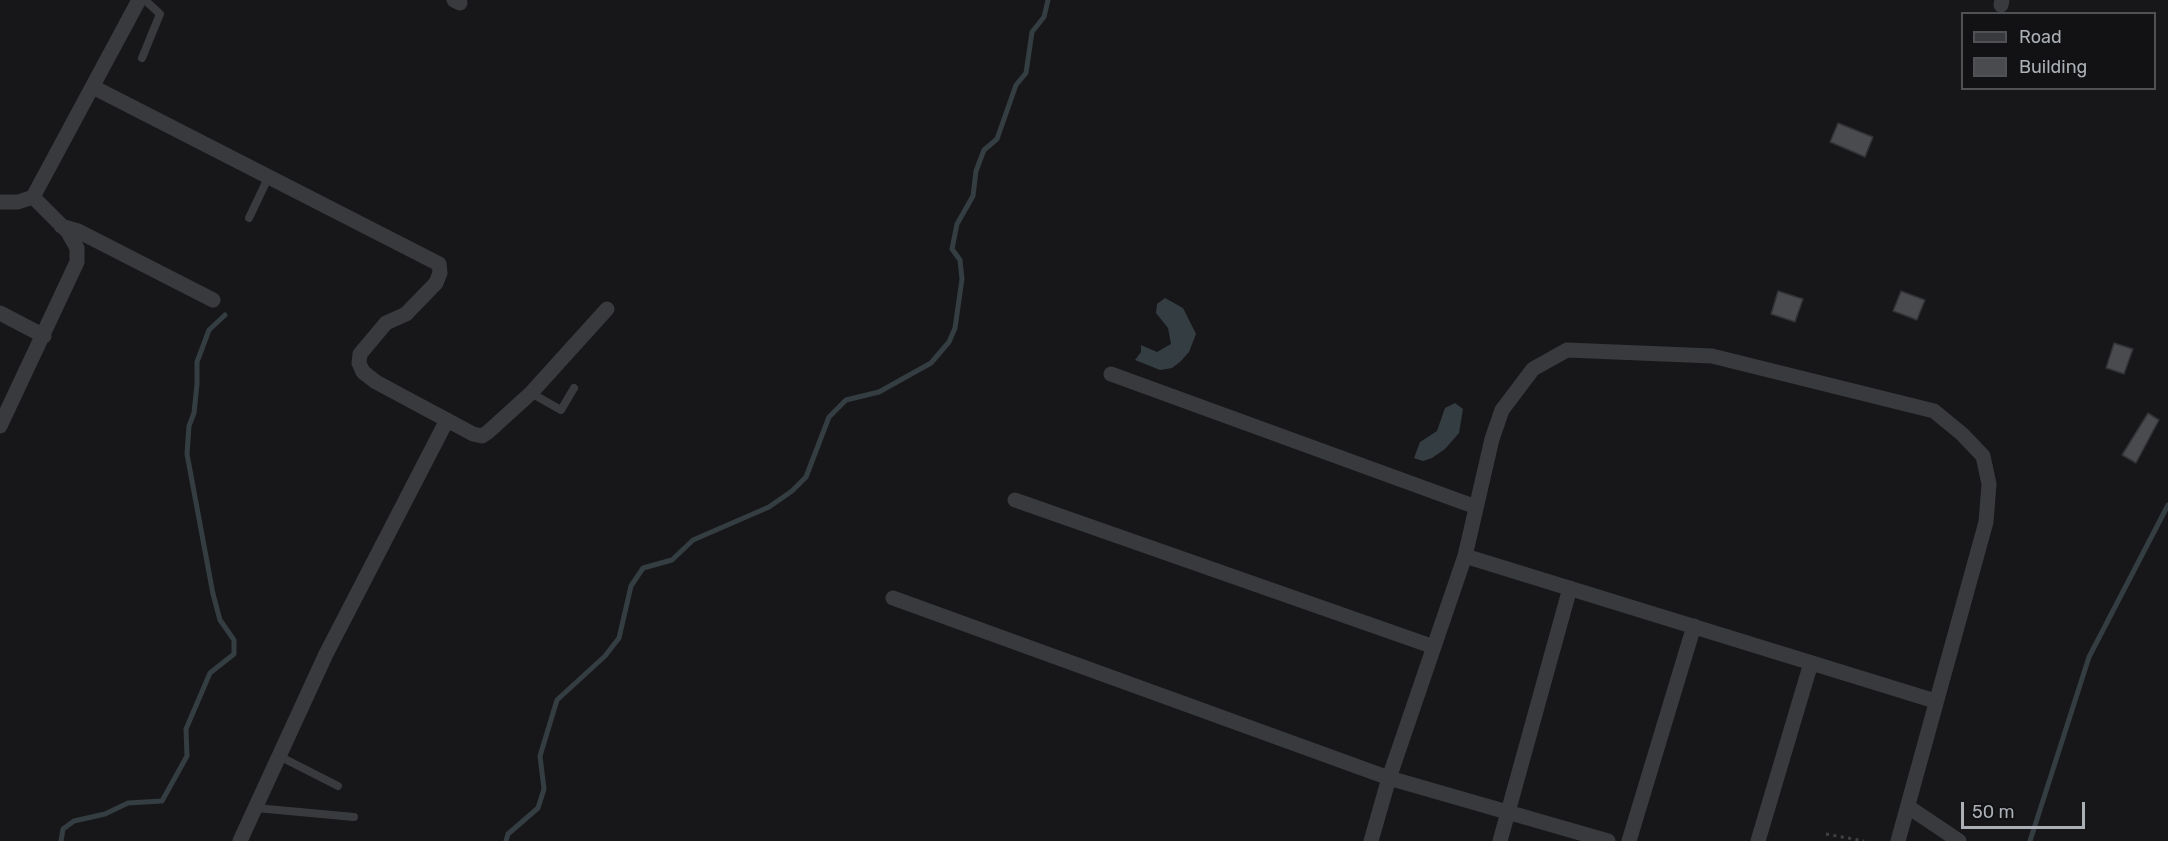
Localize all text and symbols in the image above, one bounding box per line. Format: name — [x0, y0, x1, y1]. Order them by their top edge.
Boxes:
legend — [1961, 12, 2156, 90]
text: Road — [2019, 26, 2062, 48]
text: Building — [2019, 56, 2087, 78]
scale bar — [1964, 790, 2088, 828]
text: 50 m — [1972, 801, 2015, 823]

